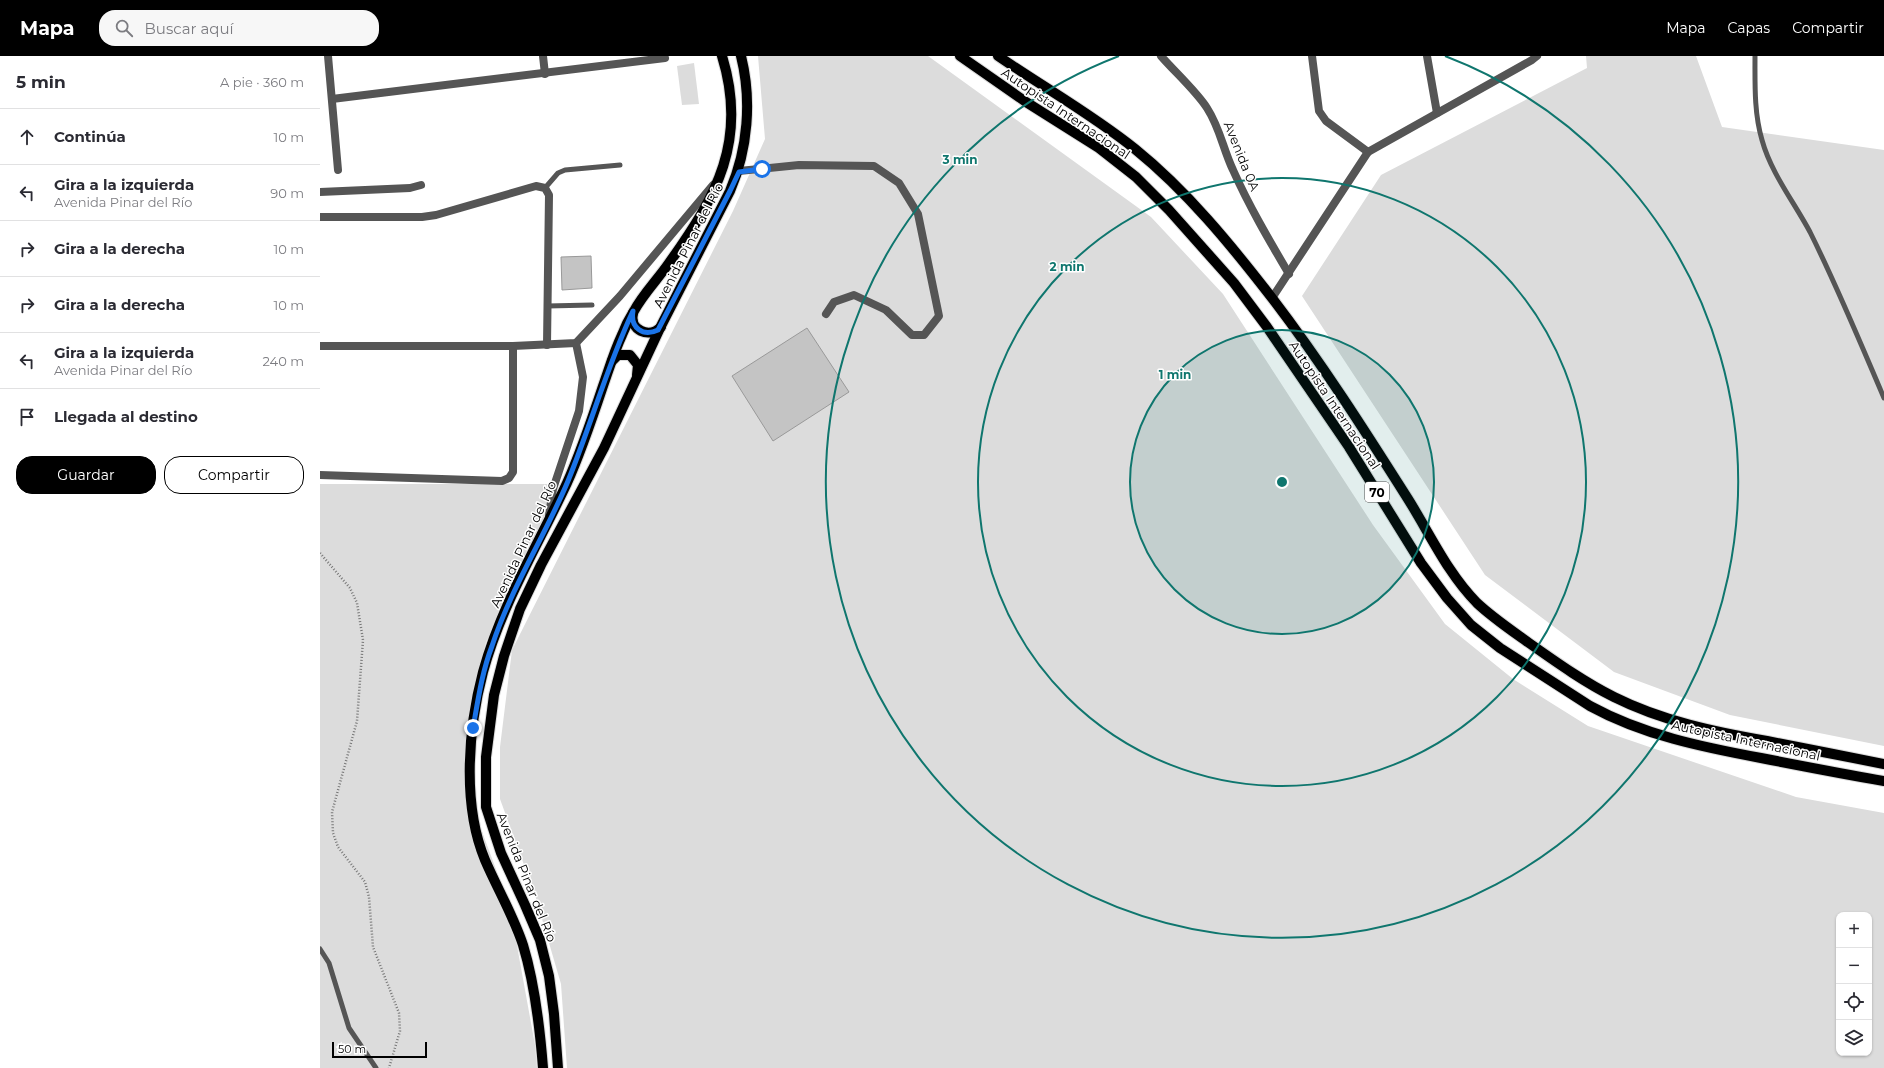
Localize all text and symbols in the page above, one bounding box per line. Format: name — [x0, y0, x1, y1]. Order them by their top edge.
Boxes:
search box — [99, 10, 379, 46]
text: Mapa — [20, 17, 75, 40]
icon: search — [113, 17, 135, 39]
text: Buscar aquí — [145, 19, 234, 38]
text: Mapa — [1666, 19, 1706, 37]
text: Capas — [1728, 19, 1770, 37]
text: Compartir — [1792, 19, 1864, 37]
street label: Autopista Internacional — [999, 64, 1133, 162]
text: 5 min — [16, 72, 66, 92]
text: A pie · 360 m — [220, 74, 304, 90]
street label: Avenida 0A — [1221, 119, 1263, 194]
icon: ahead — [16, 126, 38, 148]
text: Continúa — [54, 127, 126, 146]
text: 10 m — [274, 129, 304, 145]
text: 3 min — [942, 152, 978, 167]
route start — [753, 160, 771, 178]
text: Gira a la izquierda — [54, 175, 194, 194]
street label: Avenida Pinar del Río — [649, 180, 727, 310]
icon: left — [16, 182, 38, 204]
text: 90 m — [270, 185, 304, 201]
text: Avenida Pinar del Río — [54, 194, 192, 210]
icon: right — [16, 238, 38, 260]
text: Gira a la derecha — [54, 239, 185, 258]
text: 10 m — [274, 241, 304, 257]
text: 2 min — [1050, 259, 1084, 274]
icon: right — [16, 294, 38, 316]
text: Gira a la derecha — [54, 295, 185, 314]
text: 10 m — [274, 297, 304, 313]
street label: Autopista Internacional — [1286, 338, 1384, 472]
text: Gira a la izquierda — [54, 343, 194, 362]
icon: left — [16, 350, 38, 372]
text: 240 m — [263, 353, 304, 369]
text: Avenida Pinar del Río — [54, 362, 192, 378]
text: 1 min — [1159, 367, 1191, 382]
icon: arrive — [16, 406, 38, 428]
text: Llegada al destino — [54, 407, 198, 426]
button: Guardar — [16, 456, 156, 494]
button: Compartir — [164, 456, 304, 494]
centre of rings — [1275, 475, 1289, 489]
street label: Avenida Pinar del Río — [487, 478, 559, 610]
road number: 70 — [1365, 482, 1389, 502]
street label: Autopista Internacional — [1670, 716, 1822, 764]
route end — [464, 719, 482, 737]
street label: Avenida Pinar del Río — [494, 810, 560, 944]
map controls — [1836, 912, 1872, 1056]
button: + — [1836, 912, 1872, 948]
button: − — [1836, 948, 1872, 984]
button: locate — [1836, 984, 1872, 1020]
button: layers — [1836, 1020, 1872, 1056]
scale bar — [332, 1040, 427, 1059]
text: 50 m — [338, 1042, 366, 1056]

